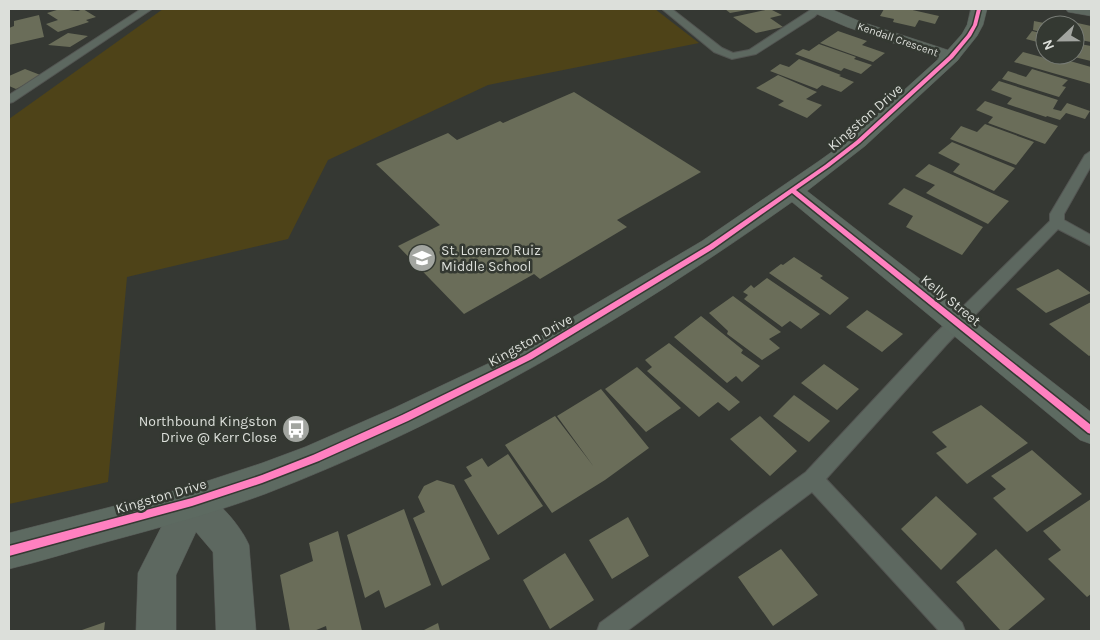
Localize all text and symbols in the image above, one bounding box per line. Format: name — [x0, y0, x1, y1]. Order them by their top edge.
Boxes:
north arrow — [1035, 15, 1085, 65]
street label: Kendall Crescent — [856, 20, 940, 59]
text: N — [1039, 37, 1058, 53]
street label: Kingston Drive — [824, 80, 906, 155]
place label: St. Lorenzo Ruiz Middle School — [441, 242, 541, 275]
school or university icon: St. Lorenzo Ruiz Middle School — [407, 243, 437, 273]
street label: Kelly Street — [917, 271, 984, 330]
street label: Kingston Drive — [485, 310, 575, 371]
place label: Northbound Kingston Drive @ Kerr Close — [139, 413, 277, 446]
bus stop icon: Northbound Kingston Drive @ Kerr Close — [281, 414, 311, 444]
street label: Kingston Drive — [114, 475, 209, 518]

